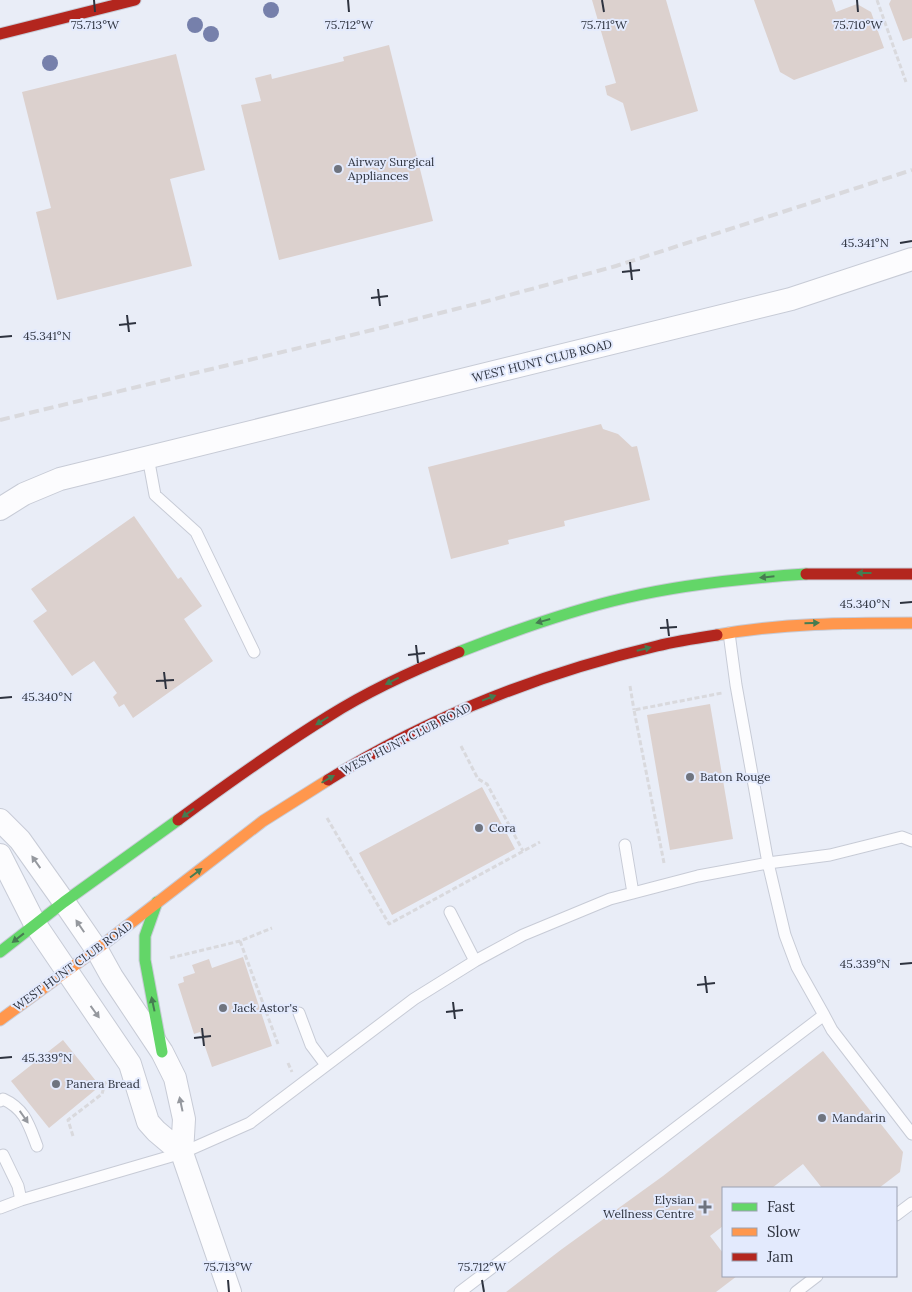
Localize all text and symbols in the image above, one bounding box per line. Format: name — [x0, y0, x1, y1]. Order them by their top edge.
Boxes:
text: 75.713°W — [71, 17, 120, 32]
text: 75.712°W — [325, 17, 374, 32]
text: 75.711°W — [581, 17, 628, 32]
text: 75.710°W — [834, 17, 883, 32]
place label: Airway Surgical Appliances — [347, 154, 434, 183]
marker: Airway Surgical Appliances — [332, 163, 344, 175]
text: 45.341°N — [841, 235, 889, 250]
text: 45.341°N — [23, 328, 71, 343]
street label: WEST HUNT CLUB ROAD — [470, 336, 613, 385]
one-way arrow — [856, 569, 872, 577]
one-way arrow — [759, 573, 775, 581]
text: 45.340°N — [840, 596, 890, 611]
one-way arrow — [535, 617, 550, 625]
one-way arrow — [804, 619, 820, 627]
one-way arrow — [636, 645, 651, 653]
one-way arrow — [385, 677, 399, 685]
text: 45.340°N — [22, 689, 72, 704]
one-way arrow — [482, 694, 497, 702]
street label: WEST HUNT CLUB ROAD — [338, 699, 473, 778]
one-way arrow — [315, 716, 328, 725]
place label: Baton Rouge — [700, 769, 771, 784]
marker: Baton Rouge — [684, 771, 696, 783]
one-way arrow — [321, 775, 336, 783]
one-way arrow — [182, 807, 195, 818]
place label: Cora — [489, 820, 516, 835]
marker: Cora — [473, 822, 485, 834]
one-way arrow — [31, 855, 41, 869]
one-way arrow — [189, 867, 202, 878]
street label: WEST HUNT CLUB ROAD — [10, 917, 135, 1014]
one-way arrow — [75, 919, 85, 933]
one-way arrow — [11, 933, 24, 944]
text: 45.339°N — [840, 956, 890, 971]
one-way arrow — [149, 996, 157, 1012]
place label: Jack Astor's — [232, 1000, 298, 1015]
marker: Jack Astor's — [217, 1002, 229, 1014]
one-way arrow — [90, 1005, 100, 1019]
text: 45.339°N — [22, 1050, 72, 1065]
place label: Panera Bread — [66, 1076, 140, 1091]
marker: Panera Bread — [50, 1078, 62, 1090]
one-way arrow — [176, 1096, 184, 1112]
one-way arrow — [19, 1110, 29, 1124]
place label: Mandarin — [832, 1110, 886, 1125]
marker: Mandarin — [816, 1112, 828, 1124]
legend — [722, 1187, 897, 1277]
place label: Elysian Wellness Centre — [603, 1192, 694, 1221]
text: Fast — [767, 1197, 795, 1216]
marker: Elysian Wellness Centre — [698, 1200, 712, 1214]
text: Slow — [767, 1222, 800, 1241]
text: Jam — [766, 1247, 794, 1266]
text: 75.713°W — [204, 1259, 253, 1274]
text: 75.712°W — [458, 1259, 507, 1274]

